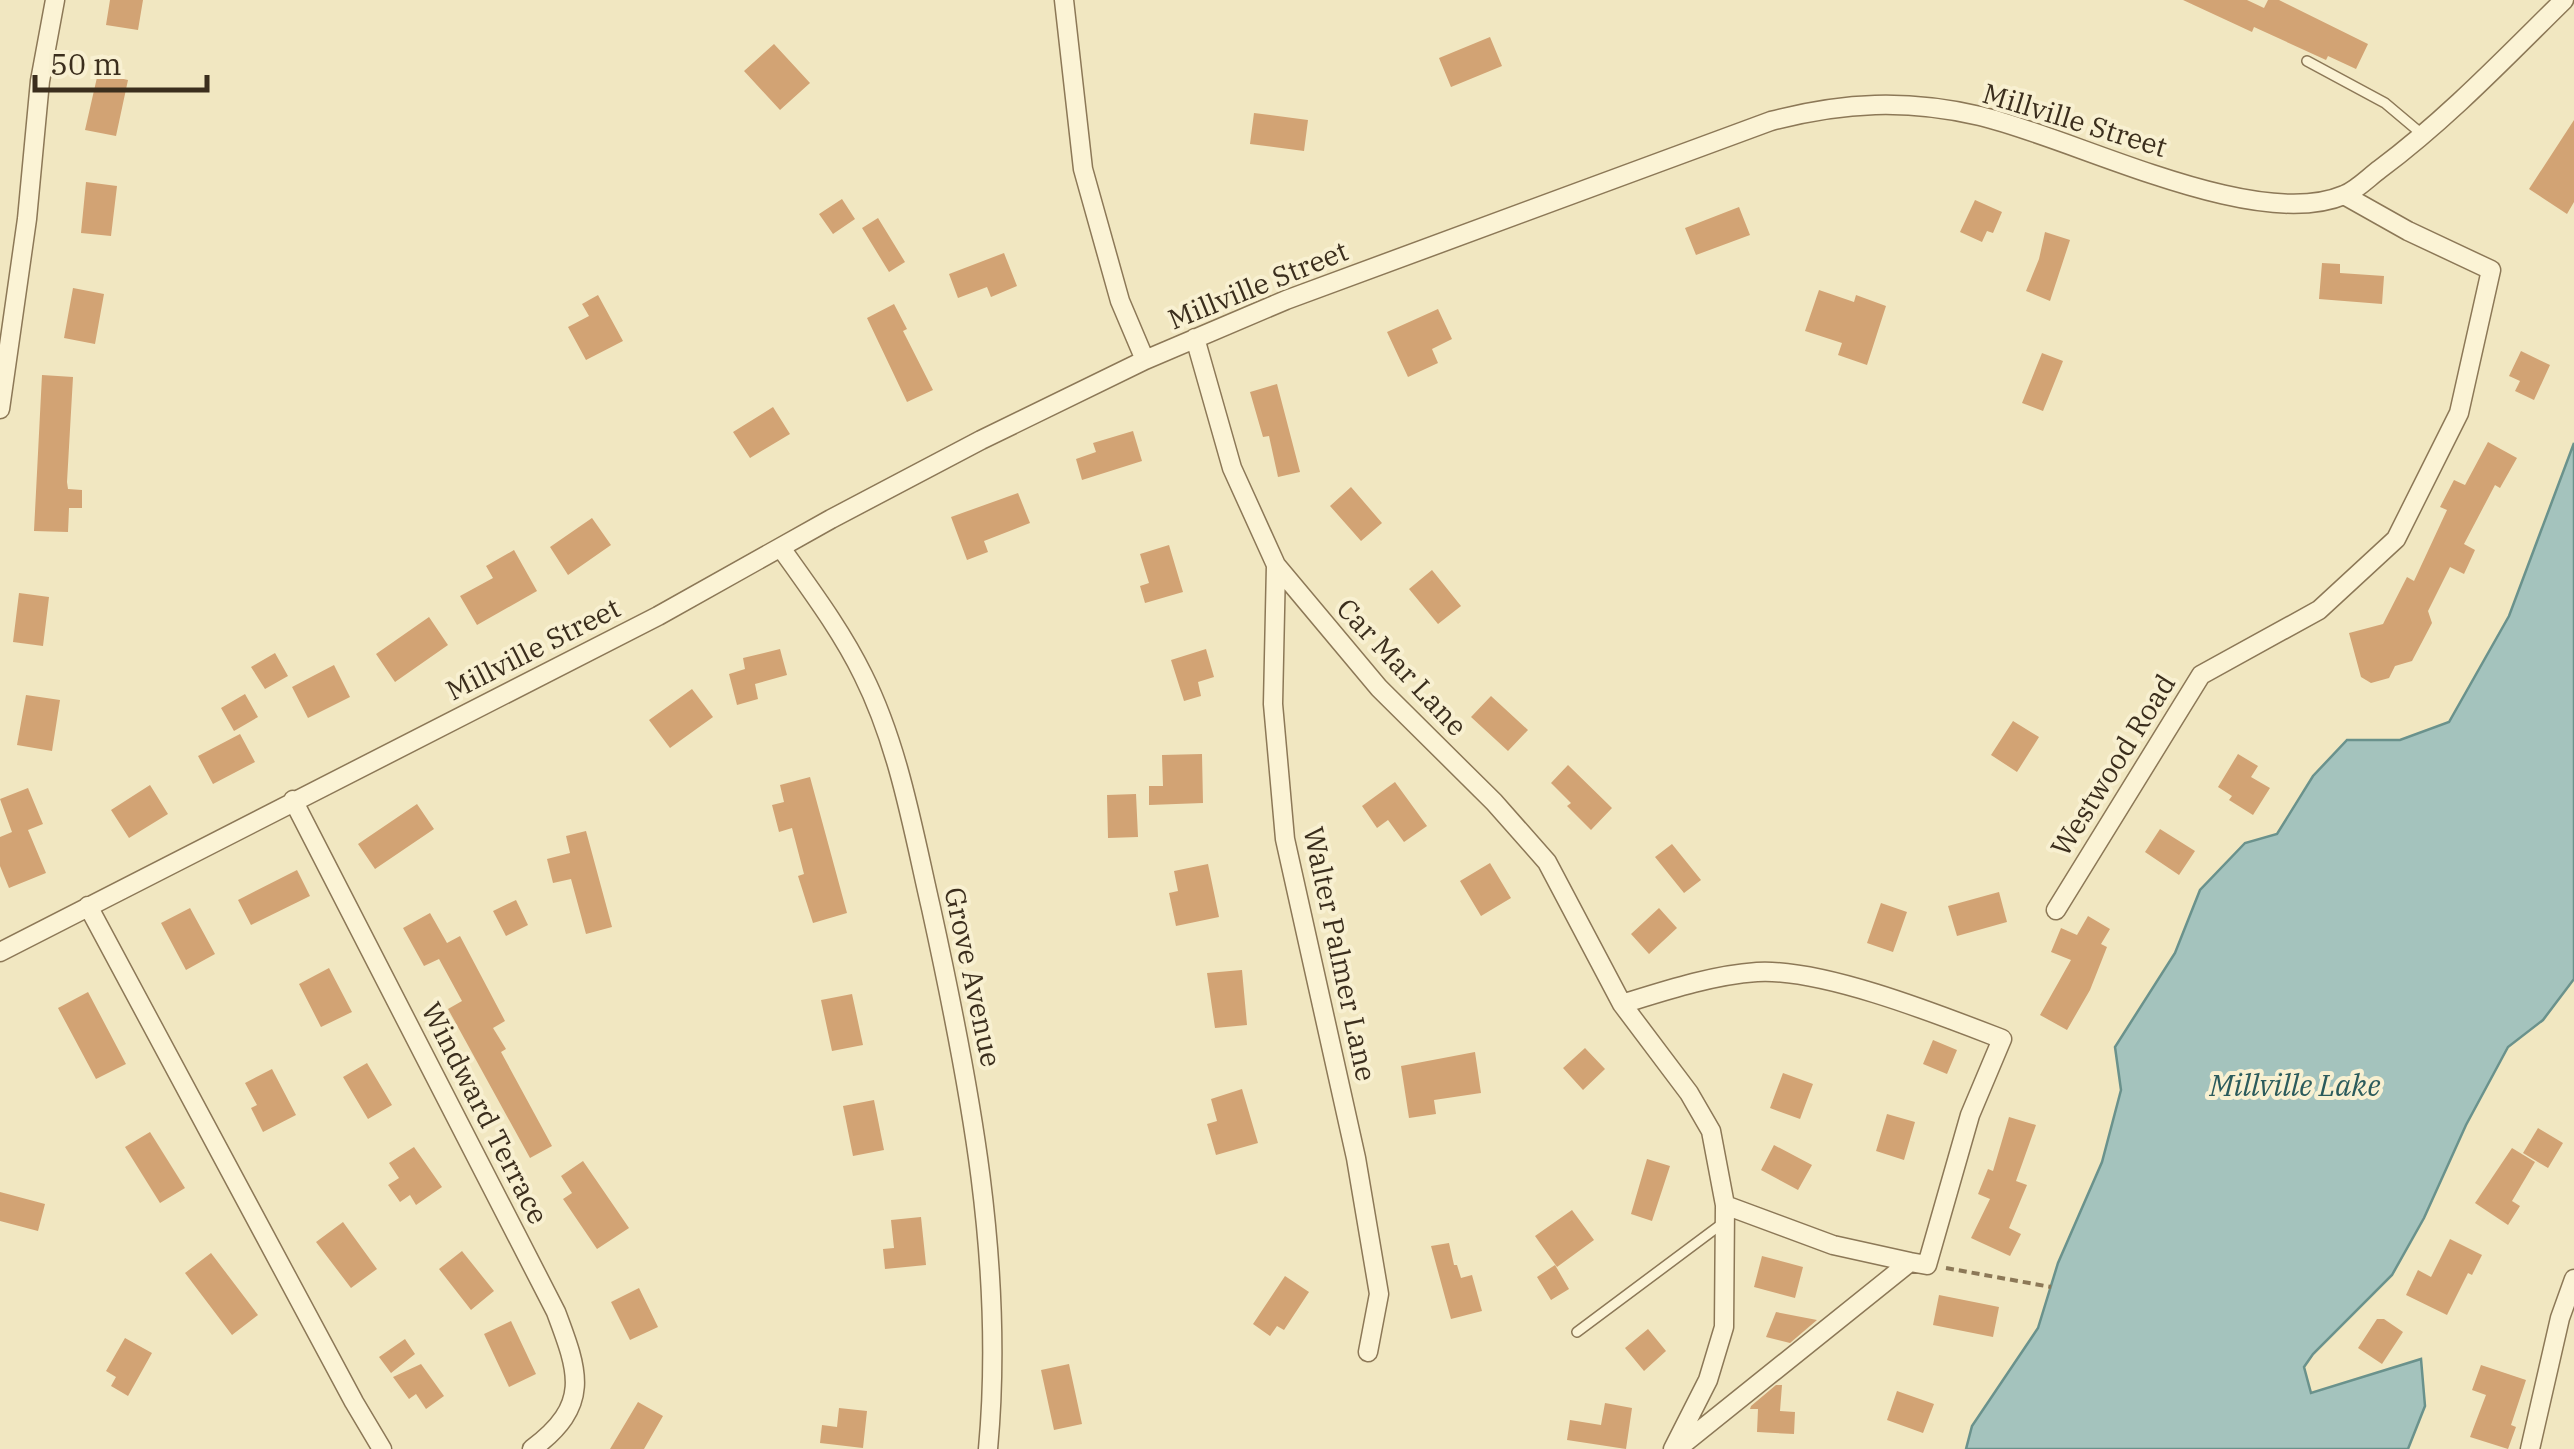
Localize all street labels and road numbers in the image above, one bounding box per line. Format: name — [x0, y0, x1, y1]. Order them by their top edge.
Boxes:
street label: Millville Street — [1979, 74, 2172, 165]
street label: Millville Street — [1162, 232, 1353, 337]
street label: Millville Street — [439, 589, 626, 708]
street label: Car Mar Lane — [1329, 590, 1476, 743]
street label: Westwood Road — [2042, 667, 2183, 863]
street label: Walter Palmer Lane — [1295, 823, 1386, 1084]
street label: Grove Avenue — [936, 884, 1011, 1070]
street label: Windward Terrace — [413, 995, 557, 1230]

